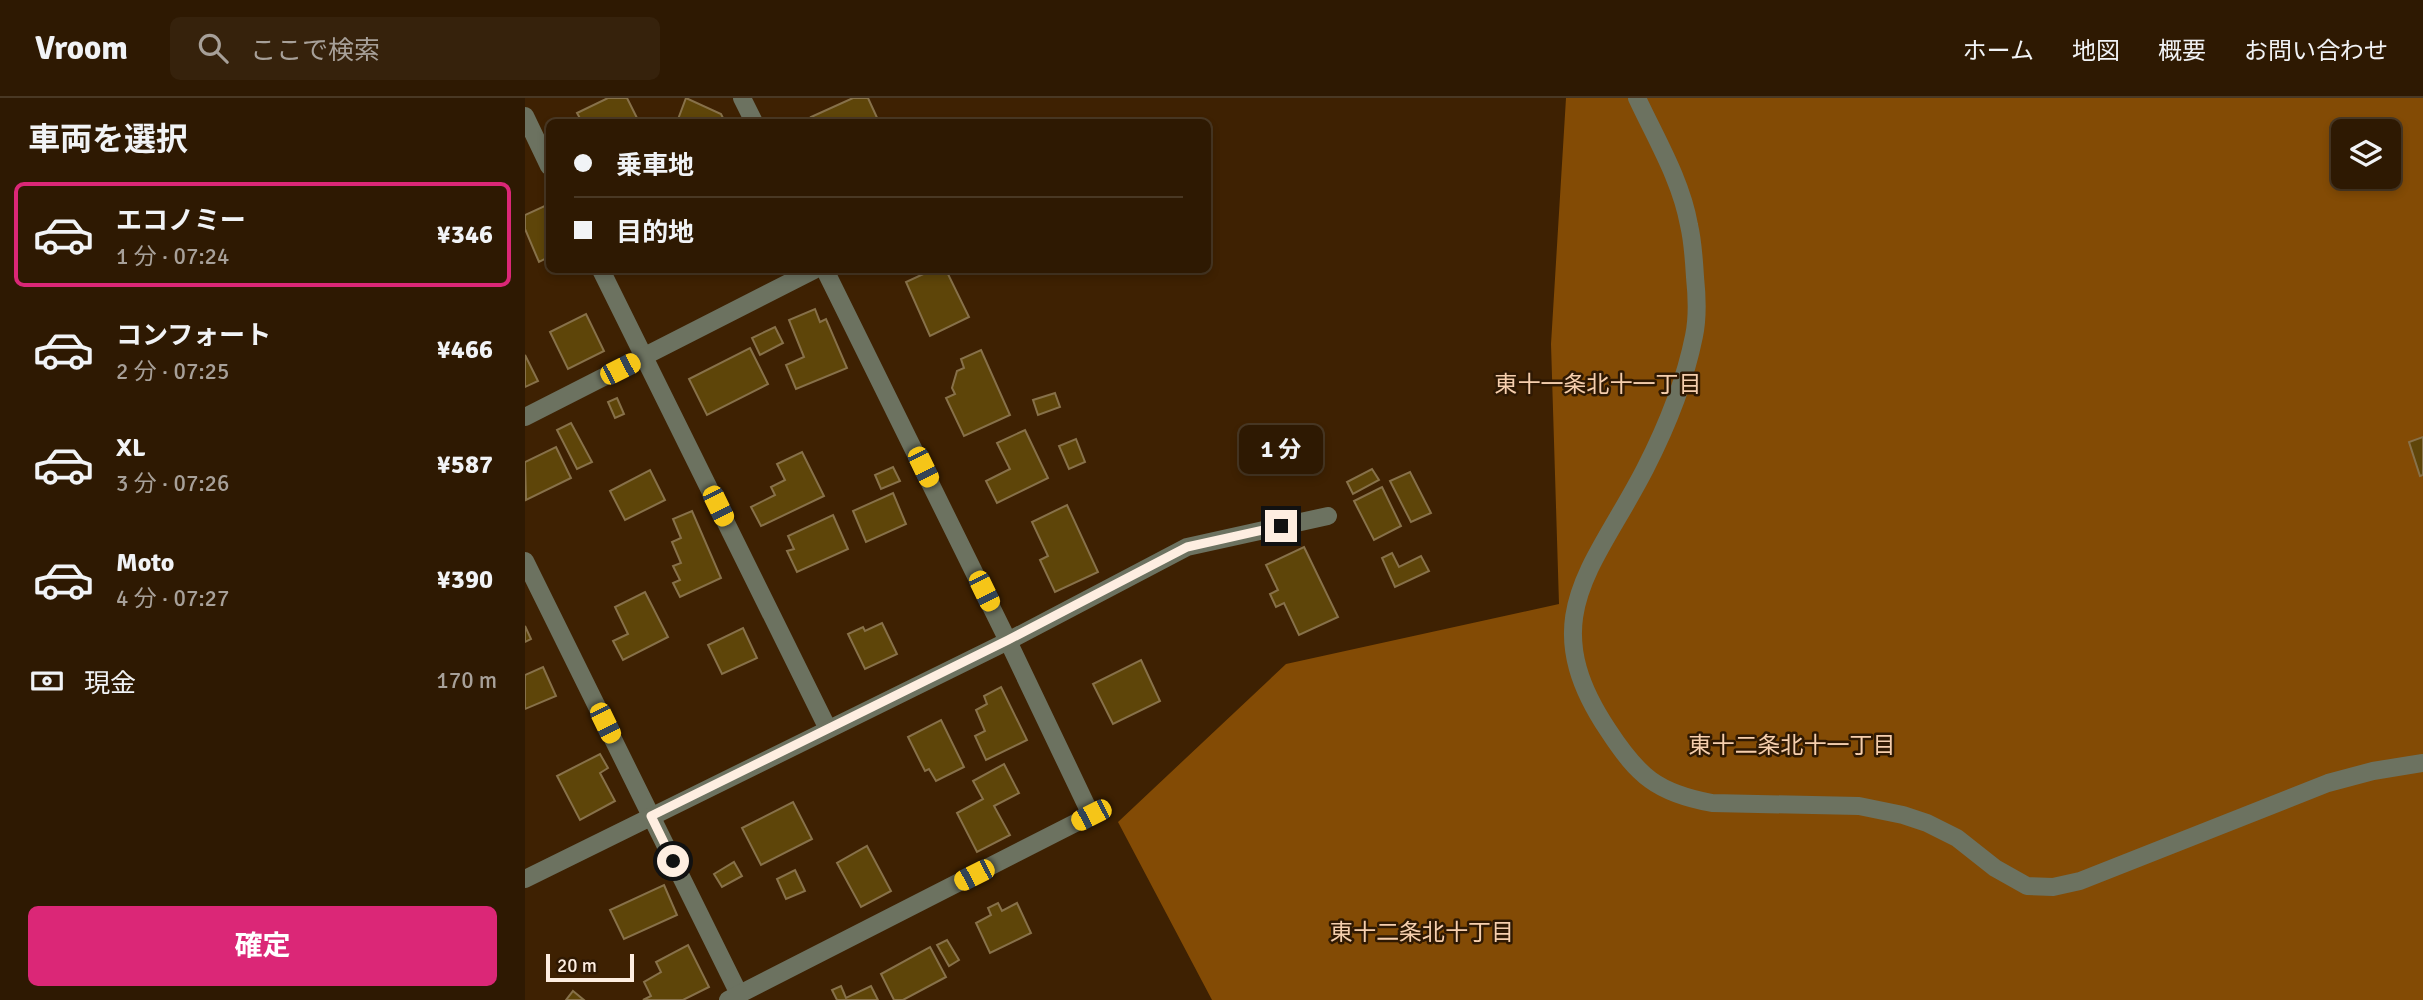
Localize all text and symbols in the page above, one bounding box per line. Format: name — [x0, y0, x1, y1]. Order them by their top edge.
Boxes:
search box — [170, 17, 660, 80]
text: Vroom — [35, 28, 128, 69]
icon: search — [194, 29, 232, 67]
text: ここで検索 — [250, 35, 380, 67]
text: ホーム — [1963, 36, 2034, 66]
text: 地図 — [2072, 36, 2120, 66]
text: 概要 — [2158, 36, 2206, 66]
text: お問い合わせ — [2244, 36, 2388, 66]
map controls — [2331, 119, 2401, 189]
button: layers — [2331, 119, 2401, 189]
text: 車両を選択 — [28, 120, 188, 159]
text: 乗車地 — [616, 150, 694, 182]
icon: car — [32, 203, 95, 266]
text: エコノミー — [116, 205, 246, 237]
text: 目的地 — [616, 217, 694, 249]
text: ¥346 — [437, 219, 493, 251]
text: 1 分 · 07:24 — [116, 242, 229, 271]
icon: car — [32, 318, 95, 381]
text: コンフォート — [116, 320, 271, 352]
text: ¥466 — [437, 334, 493, 366]
car — [597, 350, 644, 388]
text: 2 分 · 07:25 — [116, 357, 229, 386]
district label: 東十一条北十一丁目 — [1495, 370, 1702, 399]
callout: 1 分 — [1239, 424, 1323, 474]
text: XL — [116, 432, 146, 464]
icon: car — [32, 433, 95, 496]
text: 1 分 — [1261, 435, 1301, 464]
car — [905, 444, 942, 490]
text: ¥587 — [437, 449, 493, 481]
text: 3 分 · 07:26 — [116, 469, 229, 498]
car — [700, 483, 737, 529]
route end — [1265, 510, 1297, 542]
text: Moto — [116, 547, 174, 579]
icon: car — [32, 548, 95, 611]
text: ¥390 — [437, 564, 493, 596]
car — [966, 568, 1003, 614]
text: 4 分 · 07:27 — [116, 584, 229, 613]
icon: cash — [28, 662, 66, 700]
text: 170 m — [436, 666, 497, 695]
text: 現金 — [84, 668, 136, 700]
car — [587, 700, 624, 746]
district label: 東十二条北十一丁目 — [1689, 731, 1896, 760]
car — [1068, 796, 1115, 834]
route start — [657, 845, 689, 877]
car — [951, 856, 998, 894]
button: 確定 — [28, 906, 497, 986]
district label: 東十二条北十丁目 — [1330, 918, 1514, 947]
scale bar — [546, 951, 633, 983]
text: 20 m — [557, 954, 597, 978]

